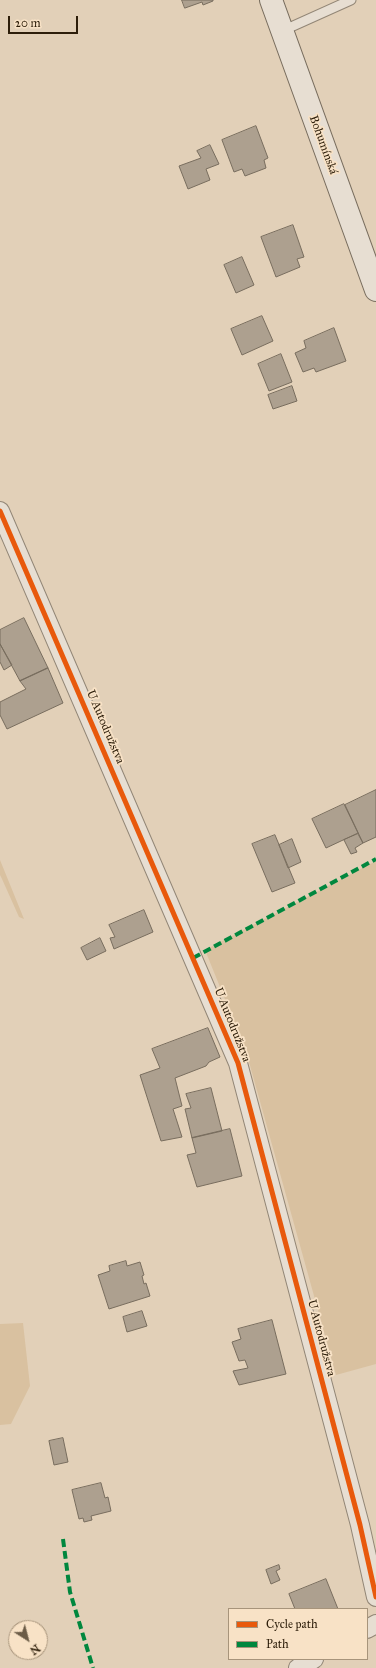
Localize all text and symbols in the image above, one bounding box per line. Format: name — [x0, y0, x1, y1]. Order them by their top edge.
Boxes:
scale bar — [10, 8, 80, 34]
text: 20 m — [15, 16, 41, 30]
street label: Bohumínská — [306, 113, 340, 177]
street label: U Autodružstva — [83, 688, 127, 766]
street label: U Autodružstva — [211, 986, 253, 1064]
street label: U Autodružstva — [304, 1298, 338, 1378]
legend — [228, 1608, 368, 1660]
text: Cycle path — [266, 1617, 318, 1631]
north arrow — [8, 1620, 48, 1660]
text: Path — [266, 1637, 289, 1651]
text: N — [27, 1641, 42, 1657]

